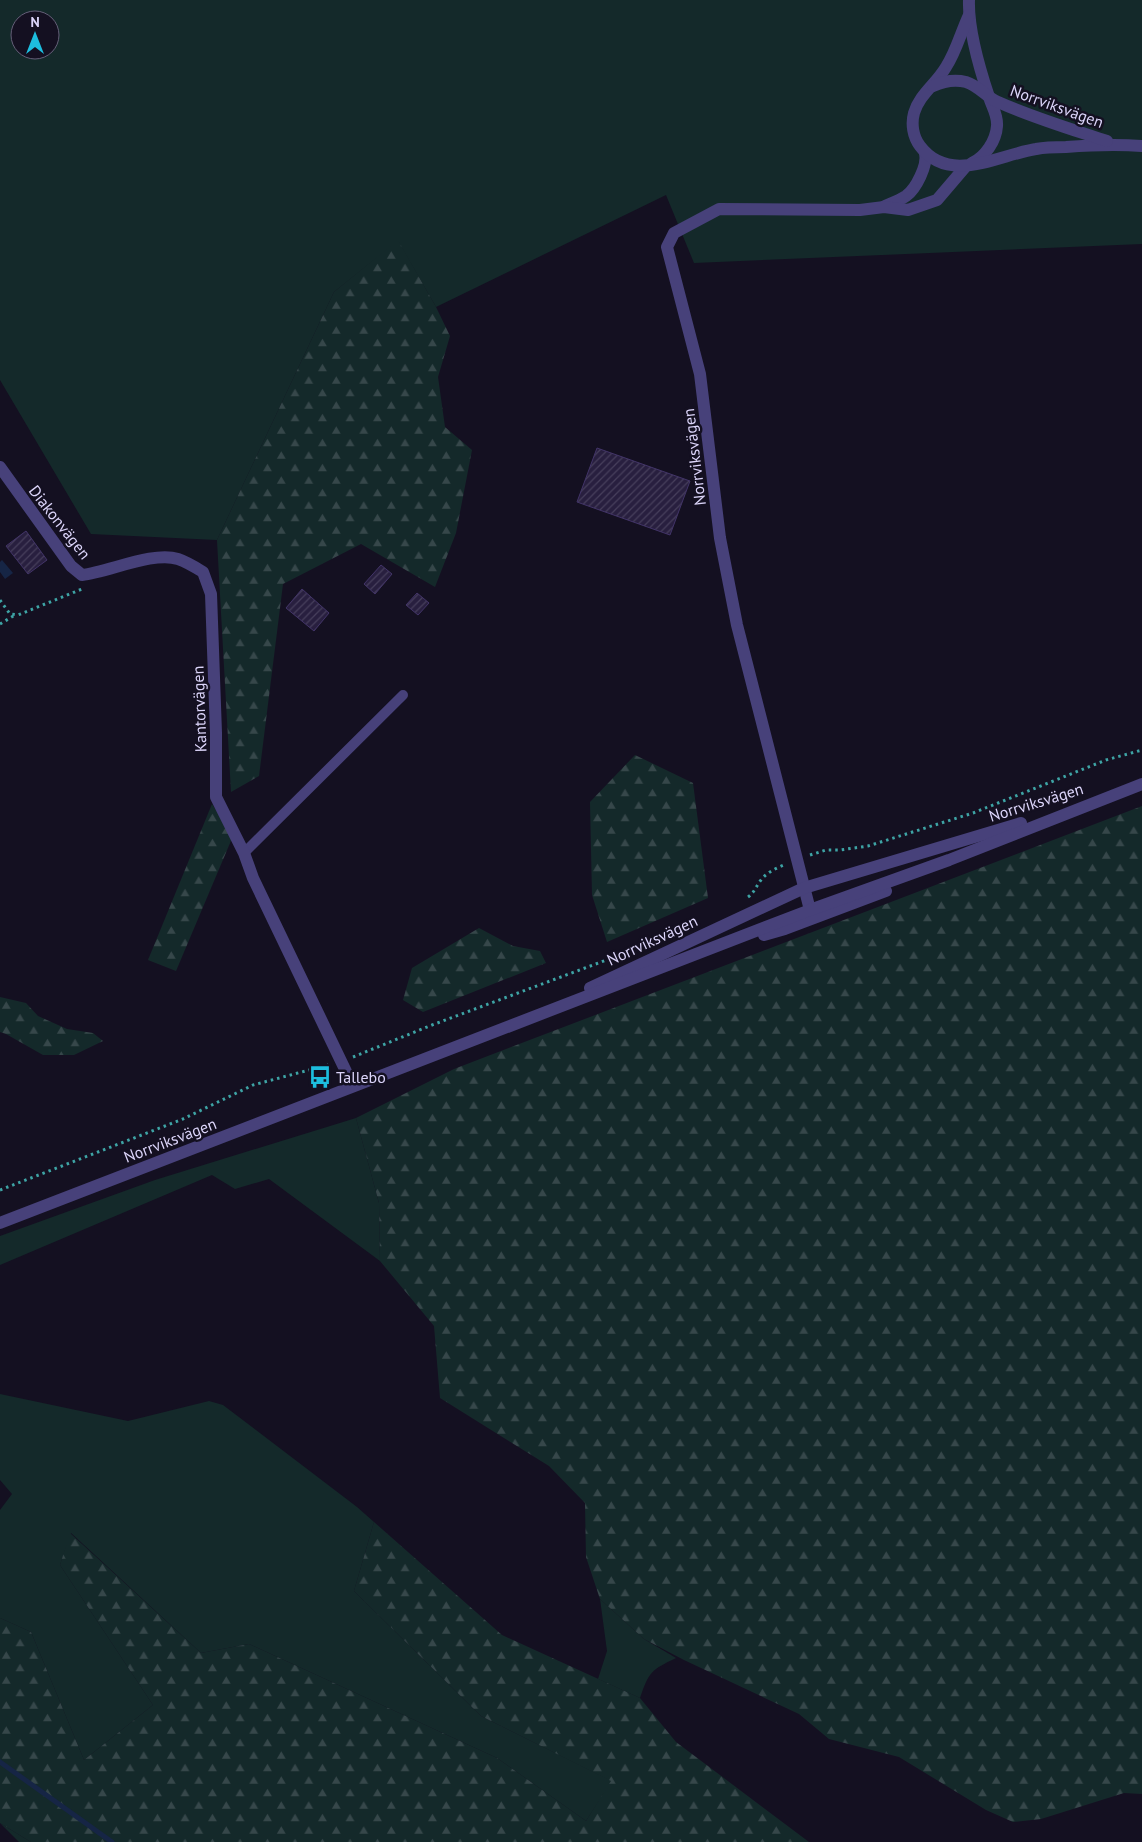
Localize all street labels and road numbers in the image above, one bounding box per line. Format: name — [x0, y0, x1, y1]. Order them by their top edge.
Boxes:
street label: Norrviksvägen — [1008, 80, 1106, 132]
street label: Norrviksvägen — [678, 407, 710, 507]
street label: Diakonvägen — [25, 481, 95, 563]
street label: Kantorvägen — [187, 665, 211, 753]
street label: Norrviksvägen — [986, 778, 1086, 826]
street label: Norrviksvägen — [603, 910, 701, 970]
street label: Norrviksvägen — [121, 1113, 219, 1167]

